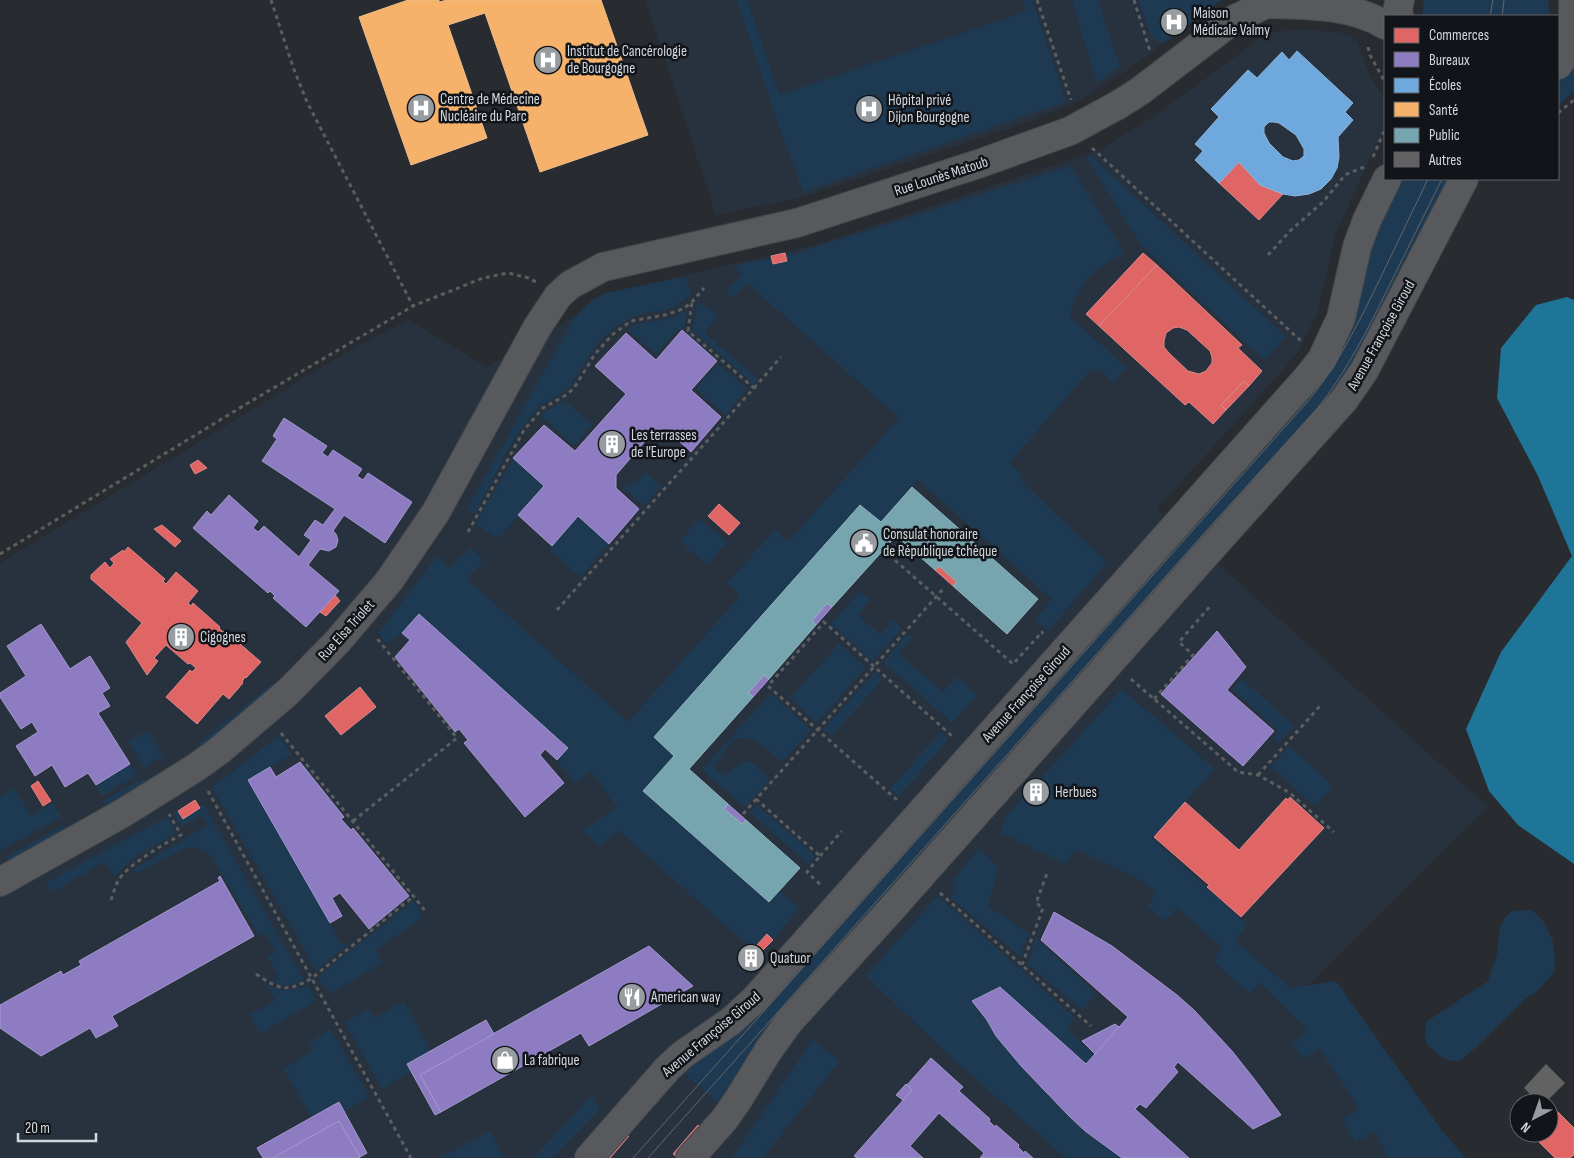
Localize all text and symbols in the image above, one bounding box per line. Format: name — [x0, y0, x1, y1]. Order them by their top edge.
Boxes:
place label: Maison Médicale Valmy — [1193, 4, 1270, 40]
hospital icon: Maison Médicale Valmy — [1159, 7, 1189, 37]
legend — [1384, 15, 1559, 180]
text: Commerces — [1429, 26, 1489, 45]
place label: Institut de Cancérologie de Bourgogne — [567, 42, 687, 78]
hospital icon: Institut de Cancérologie de Bourgogne — [533, 45, 563, 75]
text: Bureaux — [1429, 51, 1470, 70]
text: Écoles — [1429, 76, 1461, 95]
place label: Centre de Médecine Nucléaire du Parc — [440, 90, 540, 126]
place label: Hôpital privé Dijon Bourgogne — [888, 91, 970, 127]
hospital icon: Centre de Médecine Nucléaire du Parc — [406, 93, 436, 123]
hospital icon: Hôpital privé Dijon Bourgogne — [854, 94, 884, 124]
text: Santé — [1429, 101, 1458, 120]
text: Public — [1429, 126, 1460, 145]
text: Autres — [1428, 151, 1462, 170]
street label: Rue Lounès Matoub — [892, 152, 990, 201]
street label: Avenue Françoise Giroud — [1343, 277, 1420, 394]
place label: Les terrasses de l'Europe — [631, 426, 697, 462]
building icon: Les terrasses de l'Europe — [597, 429, 627, 459]
place label: Consulat honoraire de République tchèque — [883, 525, 997, 561]
public building icon: Consulat honoraire de République tchèque — [849, 528, 879, 558]
street label: Rue Elsa Triolet — [314, 596, 379, 665]
building icon: Cigognes — [166, 622, 196, 652]
place label: Cigognes — [200, 628, 246, 647]
street label: Avenue Françoise Giroud — [978, 642, 1075, 747]
building icon: Herbues — [1021, 777, 1051, 807]
place label: Herbues — [1055, 783, 1097, 802]
building icon: Quatuor — [736, 943, 766, 973]
place label: Quatuor — [770, 949, 812, 968]
restaurant icon: American way — [617, 982, 647, 1012]
place label: American way — [650, 988, 721, 1007]
street label: Avenue Françoise Giroud — [657, 988, 764, 1082]
shop icon: La fabrique — [490, 1045, 520, 1075]
place label: La fabrique — [524, 1051, 580, 1070]
north arrow — [1509, 1093, 1559, 1143]
scale bar — [18, 1110, 95, 1142]
text: 20 m — [25, 1119, 50, 1138]
text: N — [1517, 1119, 1534, 1136]

